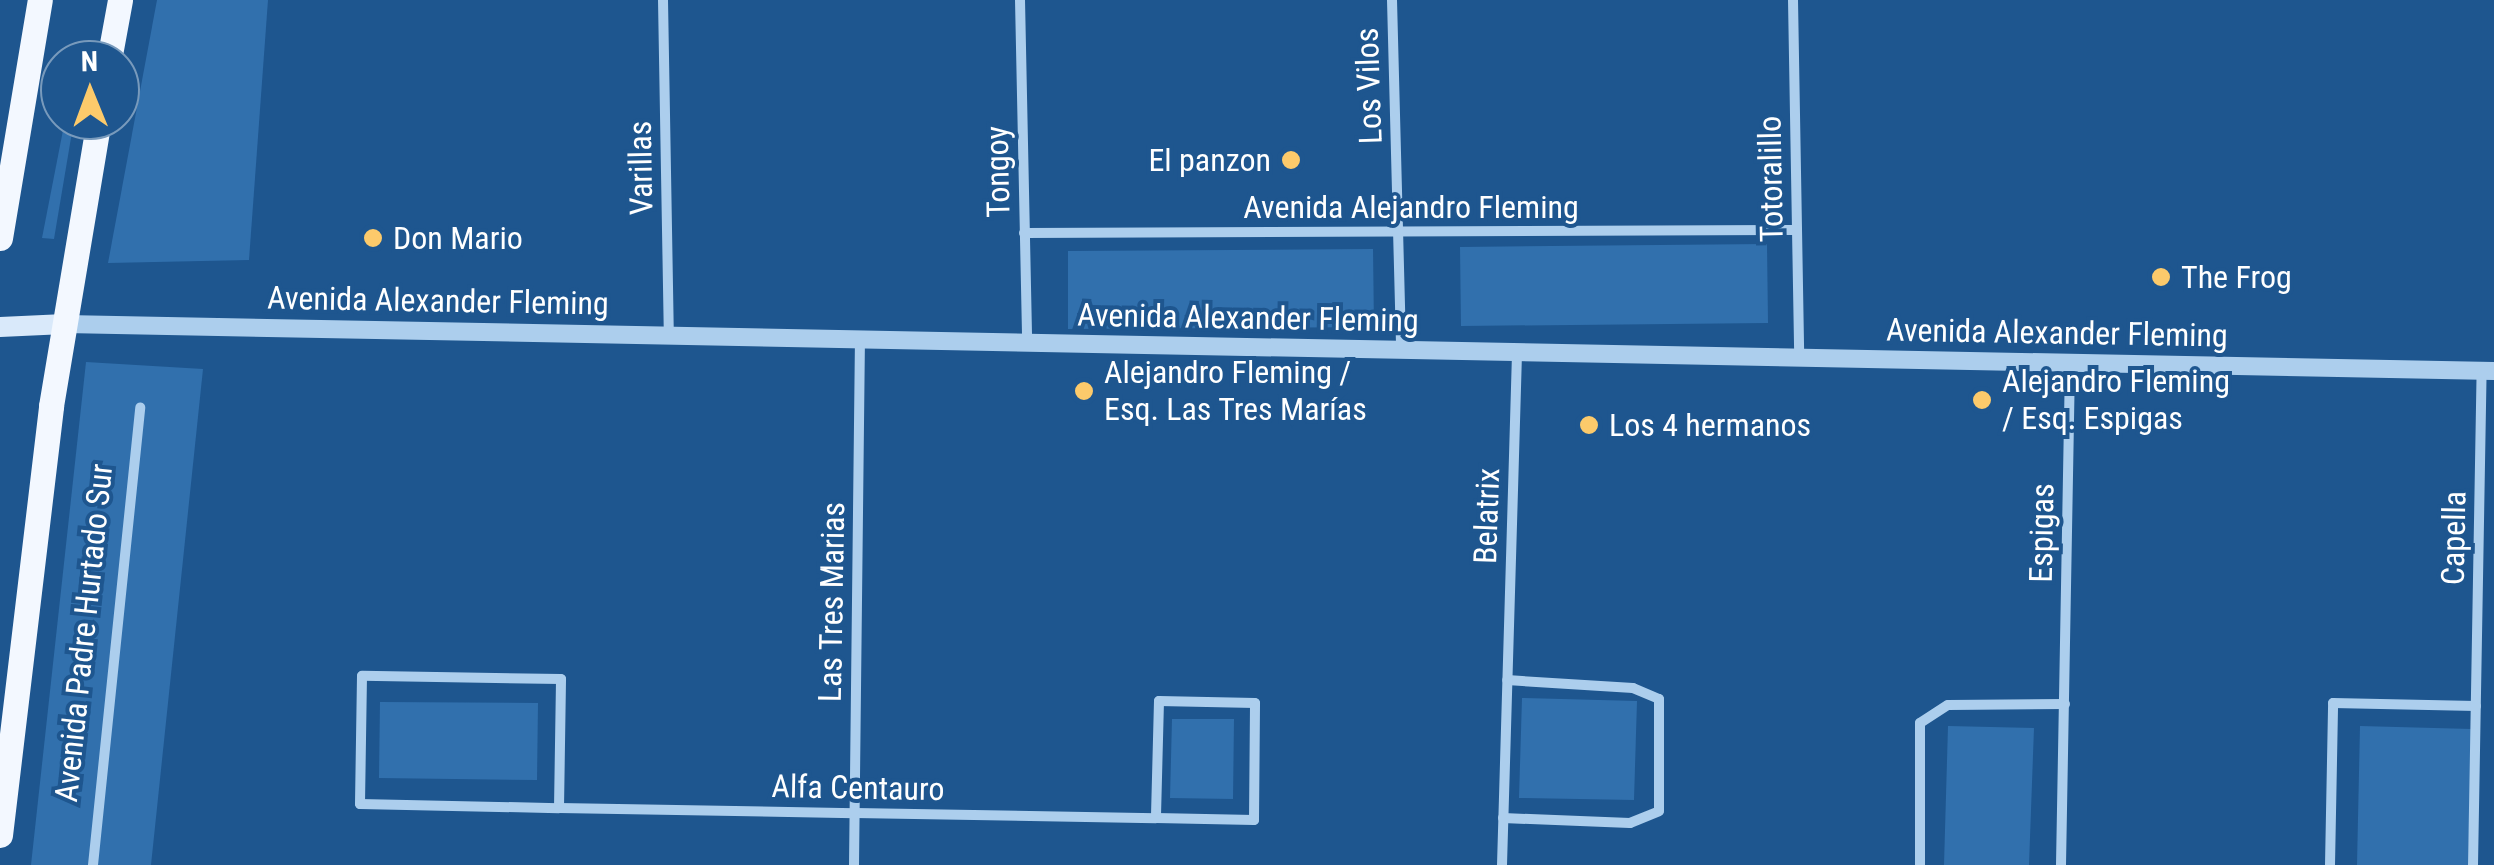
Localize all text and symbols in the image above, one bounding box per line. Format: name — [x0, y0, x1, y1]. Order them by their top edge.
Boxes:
street label: Los Vilos — [1348, 27, 1390, 145]
north arrow — [40, 40, 140, 140]
text: N — [81, 45, 98, 78]
street label: Totoralillo — [1751, 116, 1791, 242]
street label: Varillas — [621, 121, 661, 215]
street label: Tongoy — [978, 126, 1018, 218]
place label: El panzon — [1148, 141, 1271, 179]
marker: El panzon — [1280, 149, 1302, 171]
street label: Avenida Alejandro Fleming — [1243, 188, 1579, 226]
place label: Don Mario — [393, 219, 523, 257]
marker: Don Mario — [362, 227, 384, 249]
place label: The Frog — [2181, 258, 2292, 296]
marker: The Frog — [2150, 266, 2172, 288]
street label: Avenida Alexander Fleming — [267, 279, 609, 323]
street label: Avenida Alexander Fleming — [1077, 296, 1419, 340]
street label: Avenida Alexander Fleming — [1886, 311, 2228, 355]
place label: Alejandro Fleming / Esq. Las Tres Marías — [1104, 354, 1367, 429]
place label: Alejandro Fleming / Esq. Espigas — [2002, 363, 2230, 438]
marker: Alejandro Fleming / Esq. Las Tres Marías — [1073, 380, 1095, 402]
marker: Alejandro Fleming / Esq. Espigas — [1971, 389, 1993, 411]
place label: Los 4 hermanos — [1609, 406, 1811, 444]
marker: Los 4 hermanos — [1578, 414, 1600, 436]
street label: Avenida Padre Hurtado Sur — [47, 462, 121, 804]
street label: Belatrix — [1466, 467, 1508, 565]
street label: Espigas — [2022, 483, 2062, 583]
street label: Capella — [2434, 491, 2474, 585]
street label: Las Tres Marias — [811, 501, 853, 703]
street label: Alfa Centauro — [771, 767, 945, 809]

